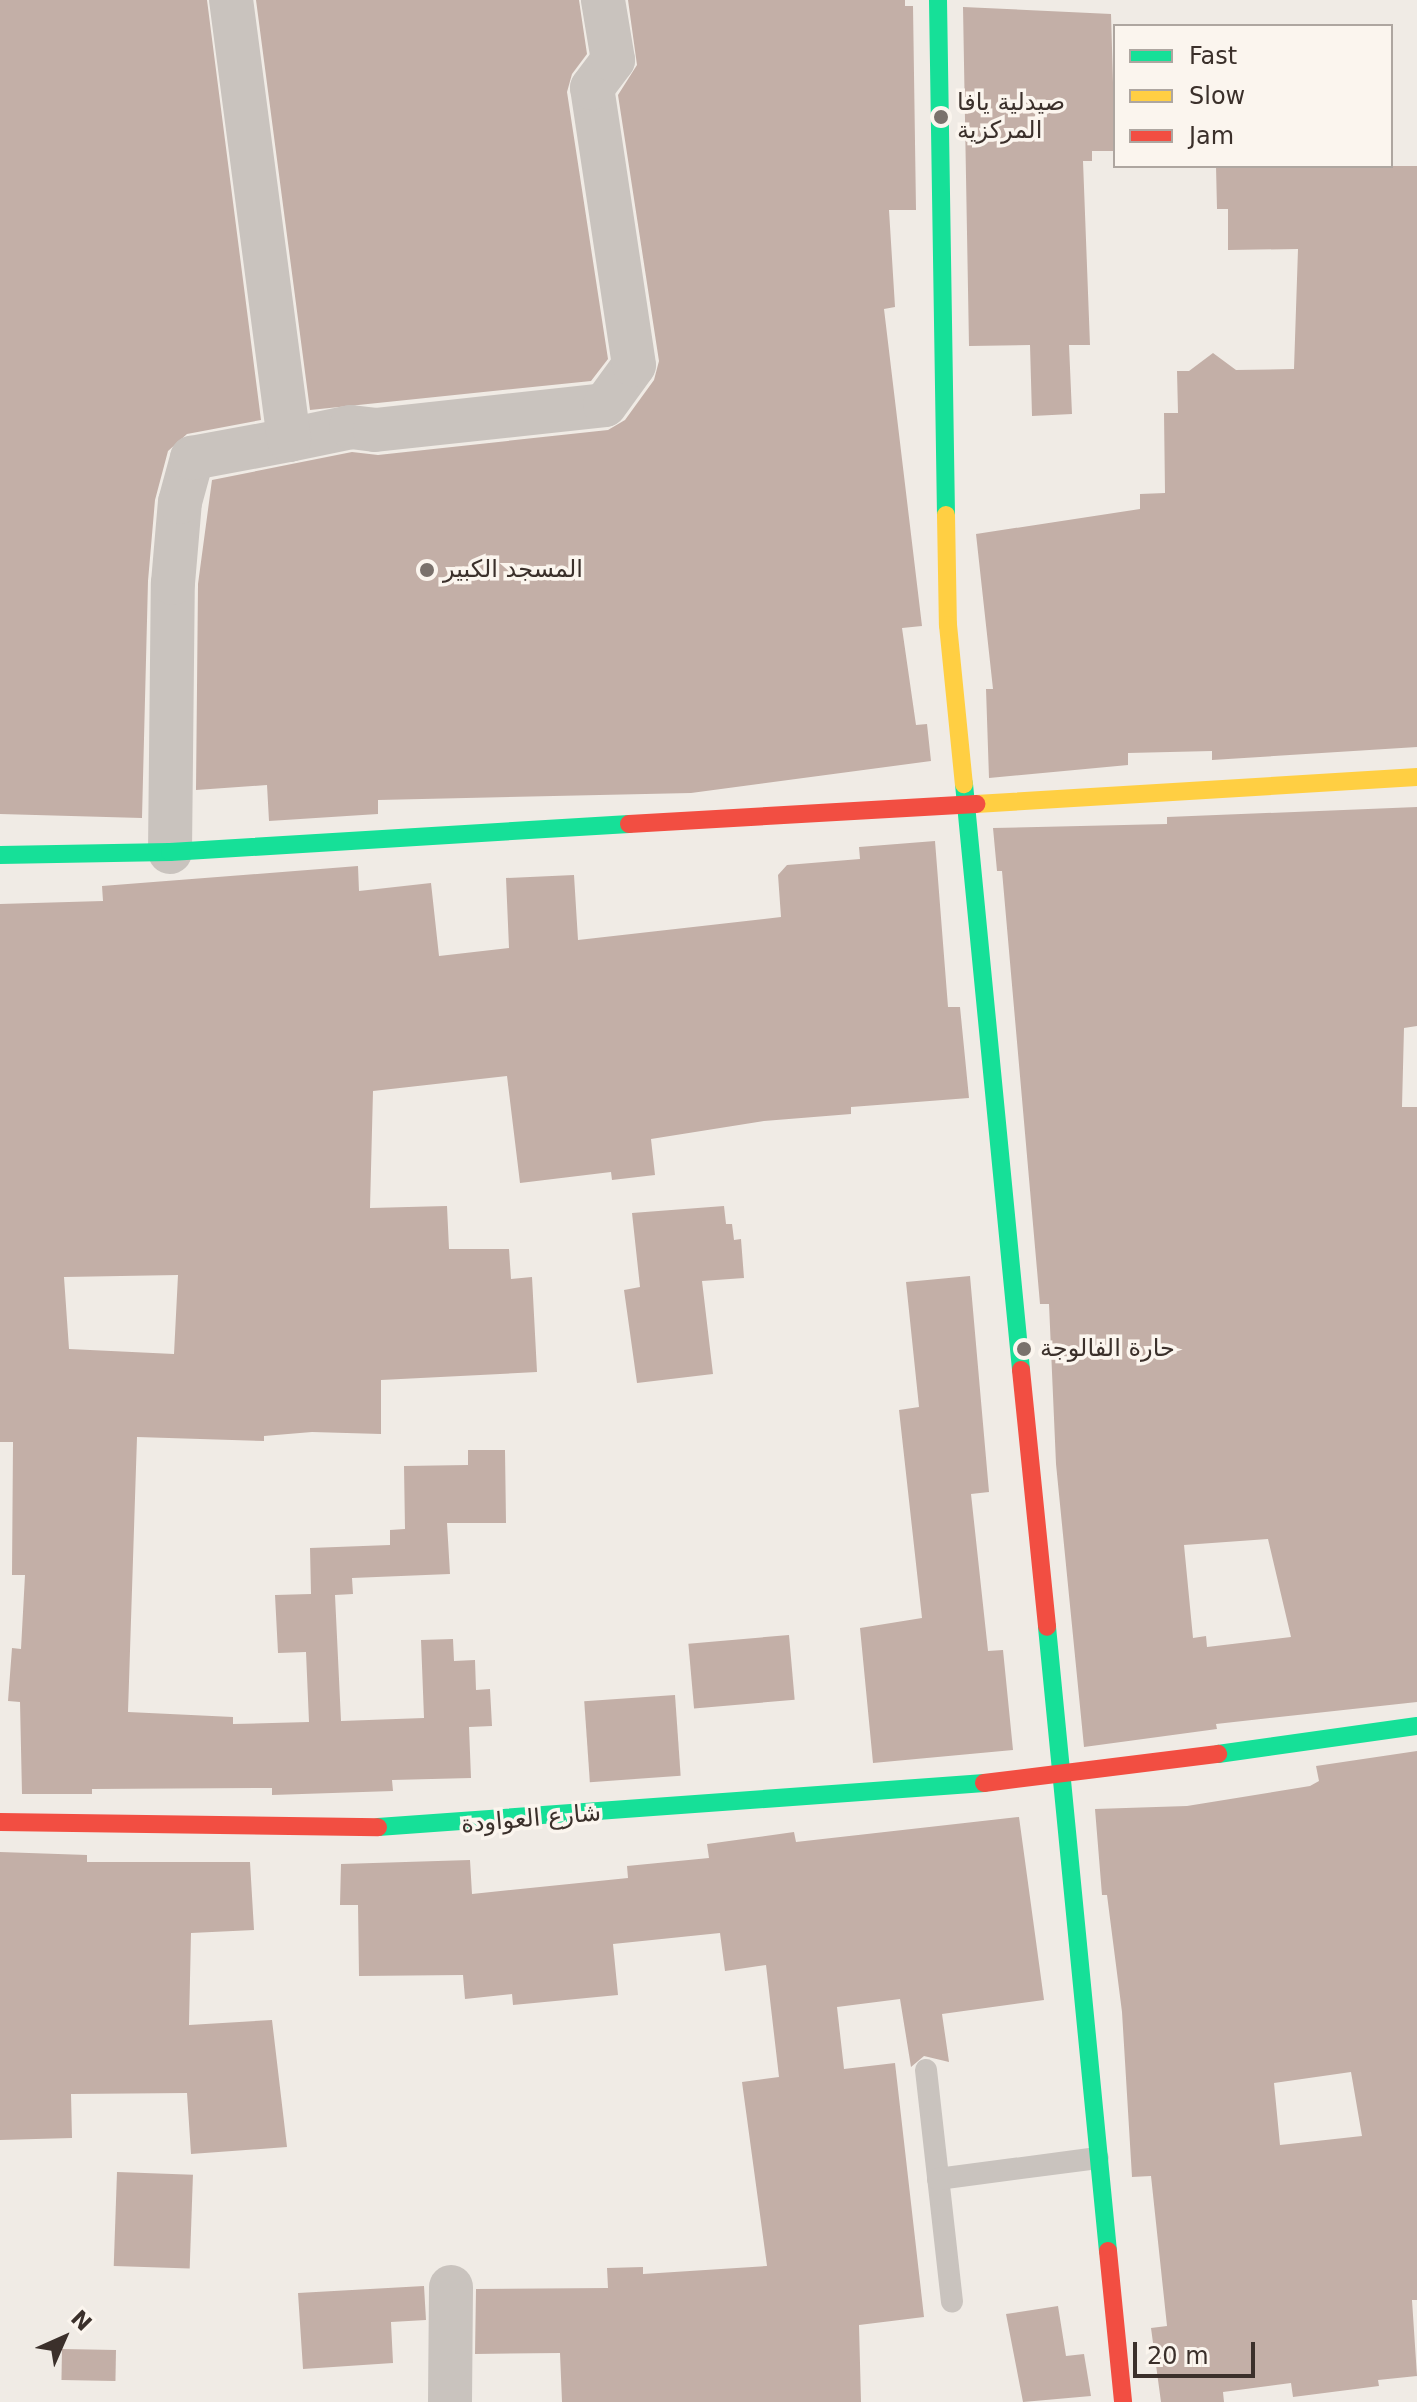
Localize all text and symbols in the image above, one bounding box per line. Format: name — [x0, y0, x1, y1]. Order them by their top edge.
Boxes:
legend — [1113, 24, 1393, 168]
text: Fast — [1189, 42, 1237, 70]
text: Slow — [1189, 82, 1245, 110]
place label: صيدلية يافا المركزية — [957, 89, 1065, 145]
marker: صيدلية يافا المركزية — [932, 108, 950, 126]
text: Jam — [1189, 122, 1234, 150]
place label: المسجد الكبير — [443, 556, 583, 584]
marker: المسجد الكبير — [418, 561, 436, 579]
place label: حارة الفالوجة — [1040, 1335, 1175, 1363]
marker: حارة الفالوجة — [1015, 1340, 1033, 1358]
street label: شارع العواودة — [460, 1799, 602, 1839]
north arrow — [24, 2298, 104, 2378]
text: N — [66, 2305, 97, 2336]
scale bar — [1137, 2326, 1259, 2376]
text: 20 m — [1147, 2342, 1209, 2370]

